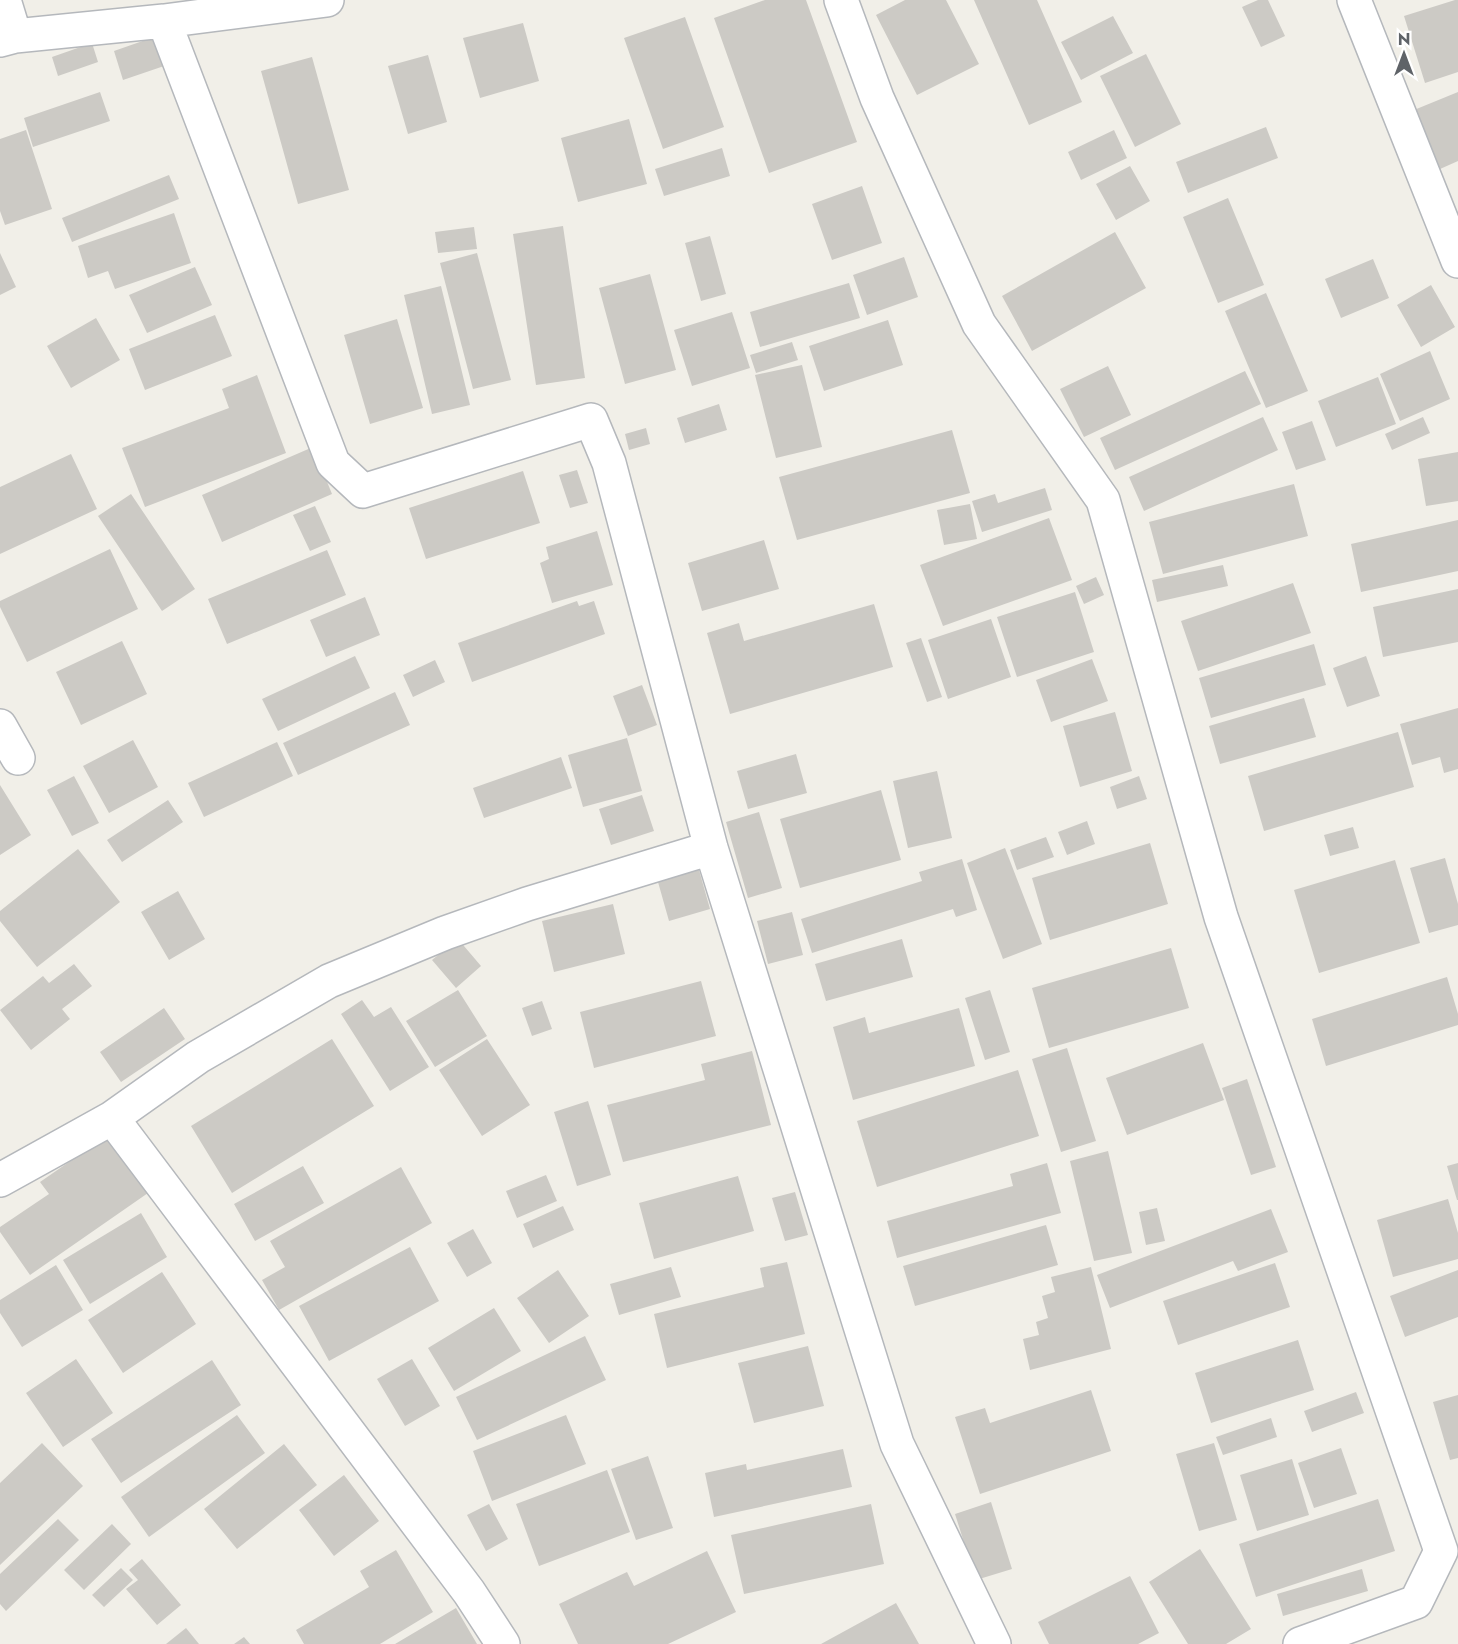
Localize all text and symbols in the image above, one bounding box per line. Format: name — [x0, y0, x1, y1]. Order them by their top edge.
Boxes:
north arrow — [1374, 24, 1434, 84]
text: N — [1398, 28, 1410, 51]

